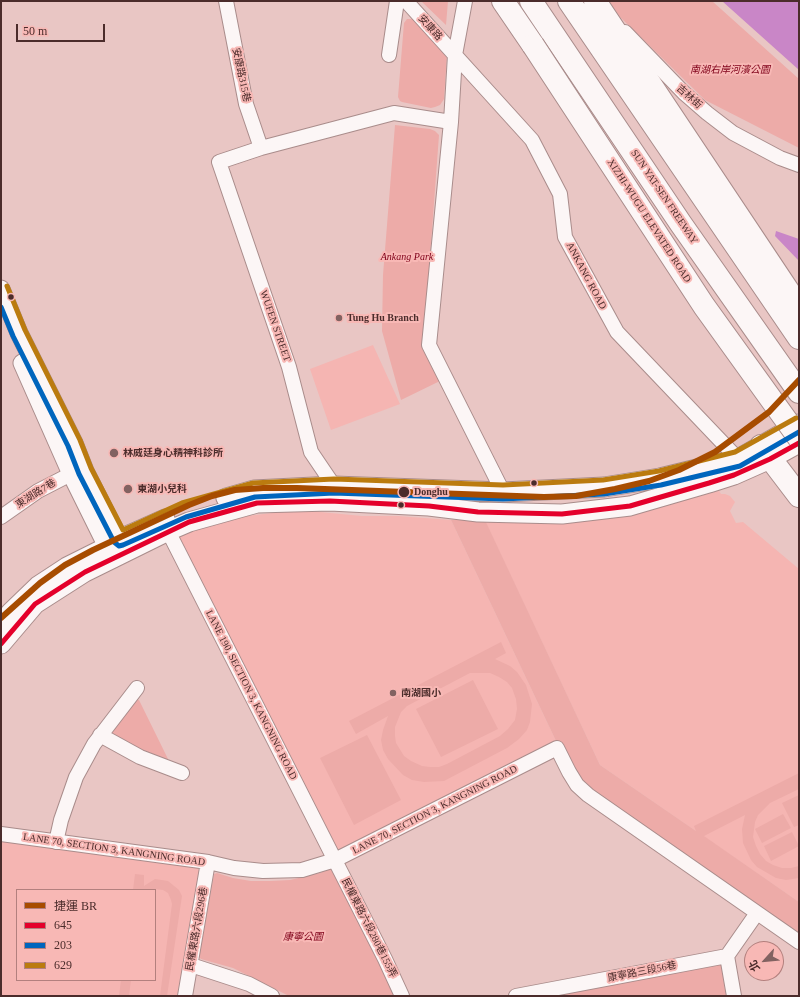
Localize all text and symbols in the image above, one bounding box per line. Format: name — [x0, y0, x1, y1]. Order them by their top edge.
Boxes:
street label: 安康路 — [416, 13, 444, 43]
scale bar — [18, 16, 107, 42]
text: 50 m — [23, 24, 47, 38]
street label: 安康路315巷 — [229, 47, 253, 103]
park label: 南湖右岸河濱公園 — [690, 64, 770, 76]
street label: 吉林街 — [674, 83, 704, 111]
street label: SUN YAT-SEN FREEWAY — [628, 148, 700, 246]
street label: XIZHI-WUGU ELEVATED ROAD — [605, 157, 693, 285]
street label: ANKANG ROAD — [563, 240, 609, 312]
park label: Ankang Park — [381, 251, 433, 263]
street label: WUFEN STREET — [257, 289, 293, 363]
unlabelled marker — [6, 292, 16, 302]
place label: Tung Hu Branch — [347, 312, 419, 324]
marker: Tung Hu Branch — [334, 313, 344, 323]
marker: 林威廷身心精神科診所 — [108, 447, 120, 459]
place label: 林威廷身心精神科診所 — [123, 447, 223, 459]
street label: 東湖路7巷 — [14, 477, 58, 511]
unlabelled marker — [529, 478, 539, 488]
marker: 東湖小兒科 — [122, 483, 134, 495]
place label: 東湖小兒科 — [137, 483, 187, 495]
marker: Donghu — [397, 485, 411, 499]
place label: Donghu — [414, 486, 448, 498]
unlabelled marker — [396, 500, 406, 510]
street label: LANE 190, SECTION 3, KANGNING ROAD — [203, 608, 299, 782]
place label: 南湖國小 — [401, 687, 441, 699]
marker: 南湖國小 — [388, 688, 398, 698]
street label: LANE 70, SECTION 3, KANGNING ROAD — [350, 763, 520, 857]
street label: LANE 70, SECTION 3, KANGNING ROAD — [22, 831, 206, 869]
street label: 民權東路六段280巷155弄 — [339, 876, 399, 980]
street label: 民權東路六段296巷 — [184, 886, 210, 972]
legend — [16, 889, 156, 981]
text: 捷運 BR — [54, 899, 97, 913]
text: 645 — [54, 918, 72, 932]
park label: 康寧公園 — [283, 931, 323, 943]
text: 203 — [54, 938, 72, 952]
north arrow — [744, 941, 784, 981]
text: 629 — [54, 958, 72, 972]
text: 北 — [746, 958, 762, 974]
street label: 康寧路三段56巷 — [606, 959, 678, 985]

